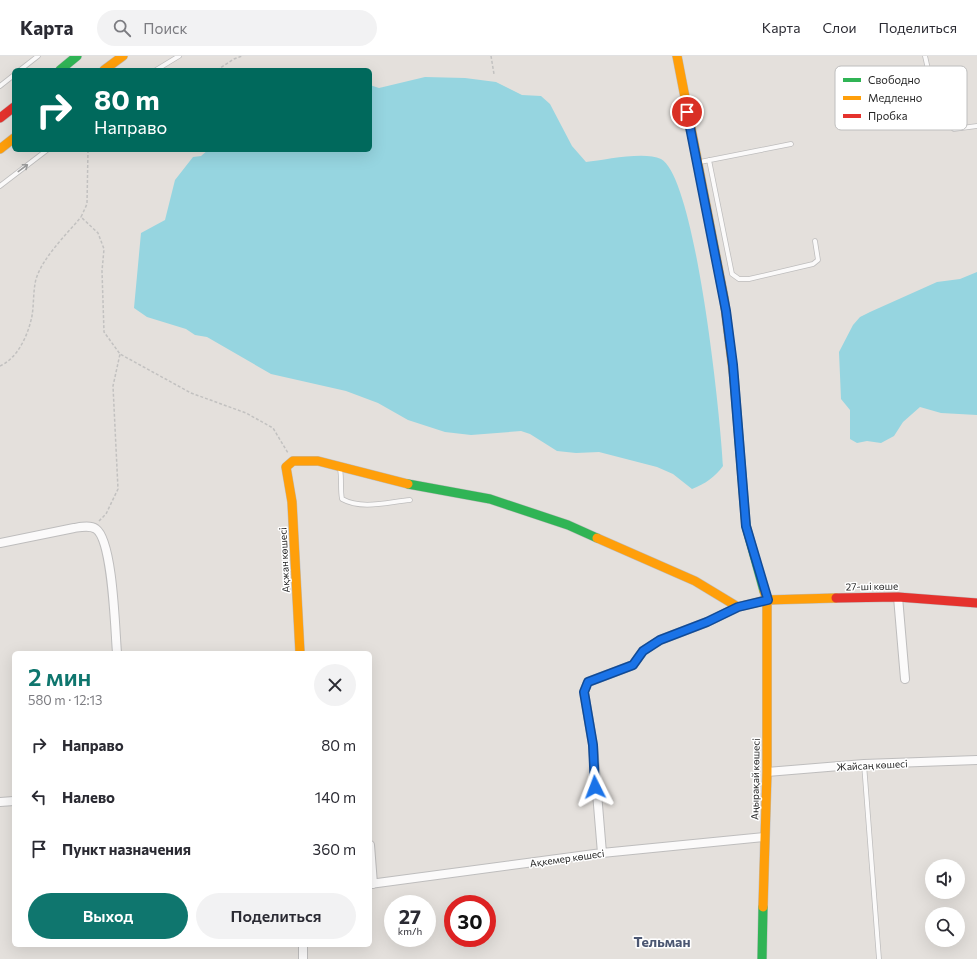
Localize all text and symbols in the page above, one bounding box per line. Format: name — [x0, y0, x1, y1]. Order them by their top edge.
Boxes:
search box — [97, 10, 377, 46]
text: Карта — [20, 16, 73, 39]
icon: search — [111, 17, 133, 39]
text: Поиск — [143, 19, 188, 37]
text: Карта — [762, 19, 800, 36]
text: Слои — [822, 19, 857, 36]
text: Поделиться — [879, 19, 957, 36]
legend — [835, 66, 967, 130]
text: Свободно — [868, 73, 921, 86]
text: 80 m — [94, 82, 160, 116]
icon: right — [28, 84, 80, 136]
text: Медленно — [868, 91, 923, 104]
pin — [670, 95, 704, 129]
icon: arrive — [676, 101, 698, 123]
text: Пробка — [868, 109, 907, 122]
text: Направо — [94, 116, 167, 138]
one-way arrow — [18, 164, 29, 172]
street label: Ақжан көшесі — [276, 527, 292, 593]
street label: 27-ші көше — [846, 580, 898, 592]
text: 2 мин — [28, 662, 91, 691]
button: close — [314, 664, 356, 706]
text: 580 m · 12:13 — [28, 692, 103, 708]
icon: right — [28, 734, 50, 756]
text: Направо — [62, 736, 124, 754]
text: 80 m — [321, 736, 356, 754]
street label: Аңырақай көшесі — [748, 738, 762, 820]
street label: Жайсаң көшесі — [836, 757, 908, 773]
position arrow — [574, 766, 616, 808]
icon: left — [28, 786, 50, 808]
text: Налево — [62, 788, 115, 806]
text: 140 m — [315, 788, 356, 806]
icon: arrive — [28, 838, 50, 860]
text: Пункт назначения — [62, 840, 191, 858]
text: 360 m — [313, 840, 356, 858]
street label: Ақкемер көшесі — [529, 847, 605, 869]
map controls — [925, 859, 965, 947]
button: sound — [925, 859, 965, 899]
button: Выход — [28, 893, 188, 939]
button: Поделиться — [196, 893, 356, 939]
speed limit sign: 30 — [444, 895, 496, 947]
text: 27 — [399, 904, 421, 928]
button: search — [925, 907, 965, 947]
text: km/h — [398, 925, 422, 937]
district label: Тельман — [633, 933, 691, 950]

